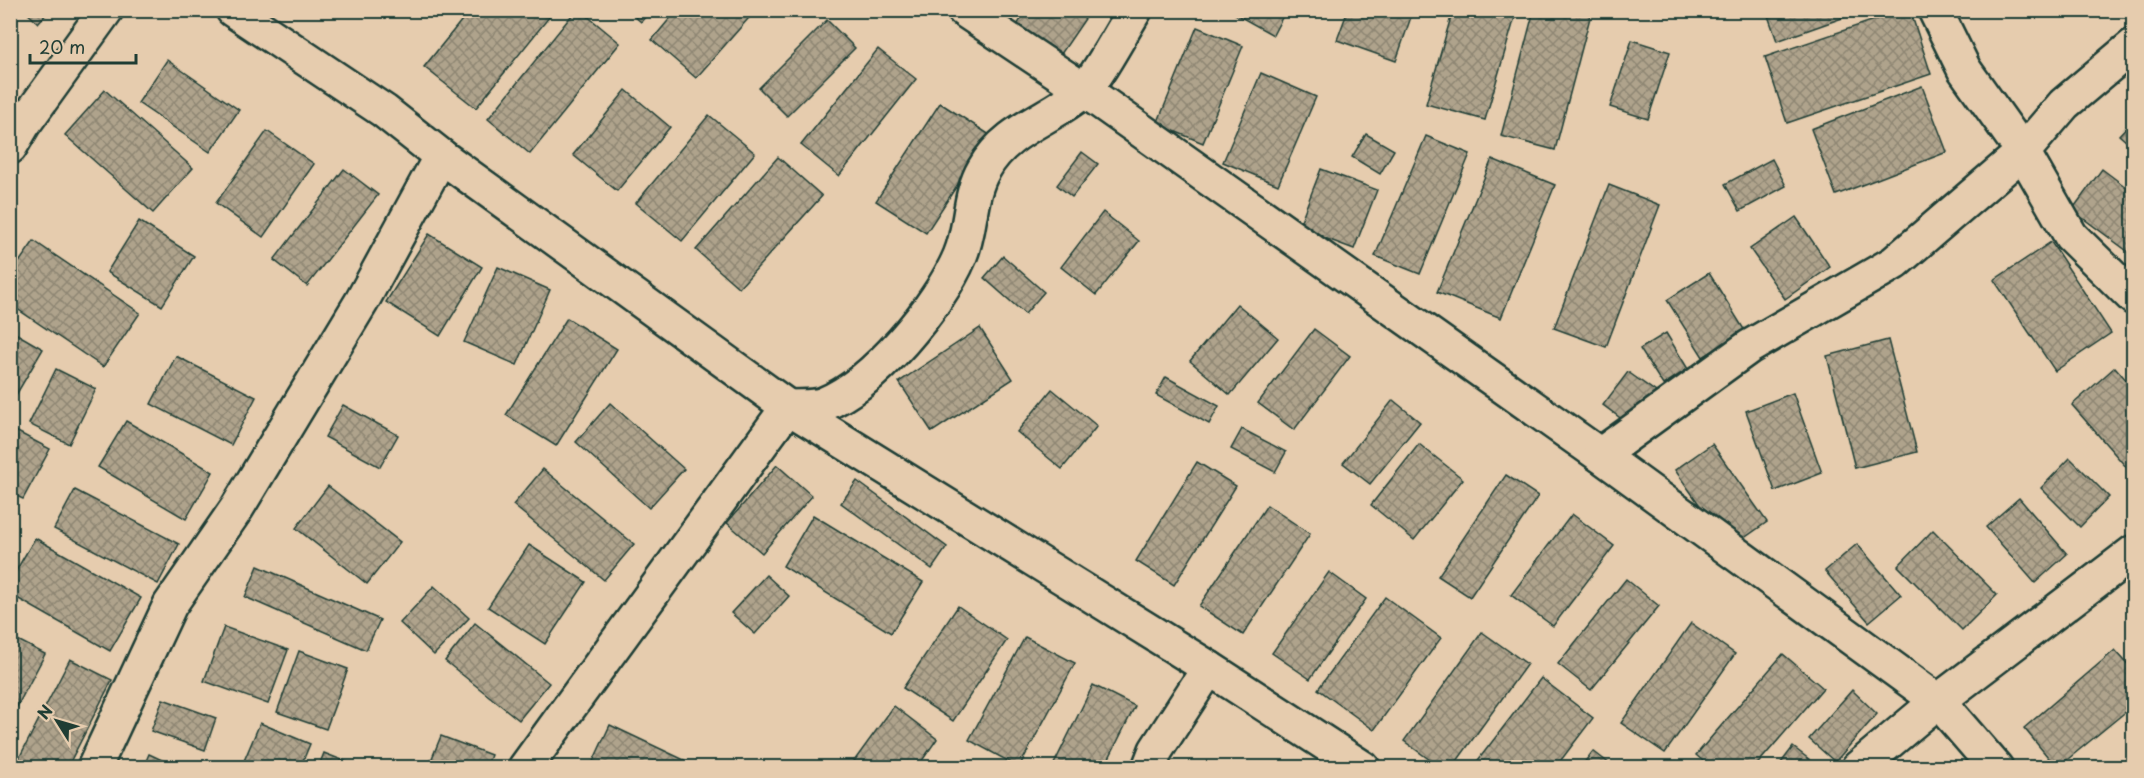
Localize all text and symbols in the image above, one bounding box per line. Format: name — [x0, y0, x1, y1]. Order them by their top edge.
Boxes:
scale bar — [30, 27, 136, 65]
text: 20 m — [39, 33, 85, 60]
north arrow — [27, 691, 87, 751]
text: N — [31, 699, 58, 724]

